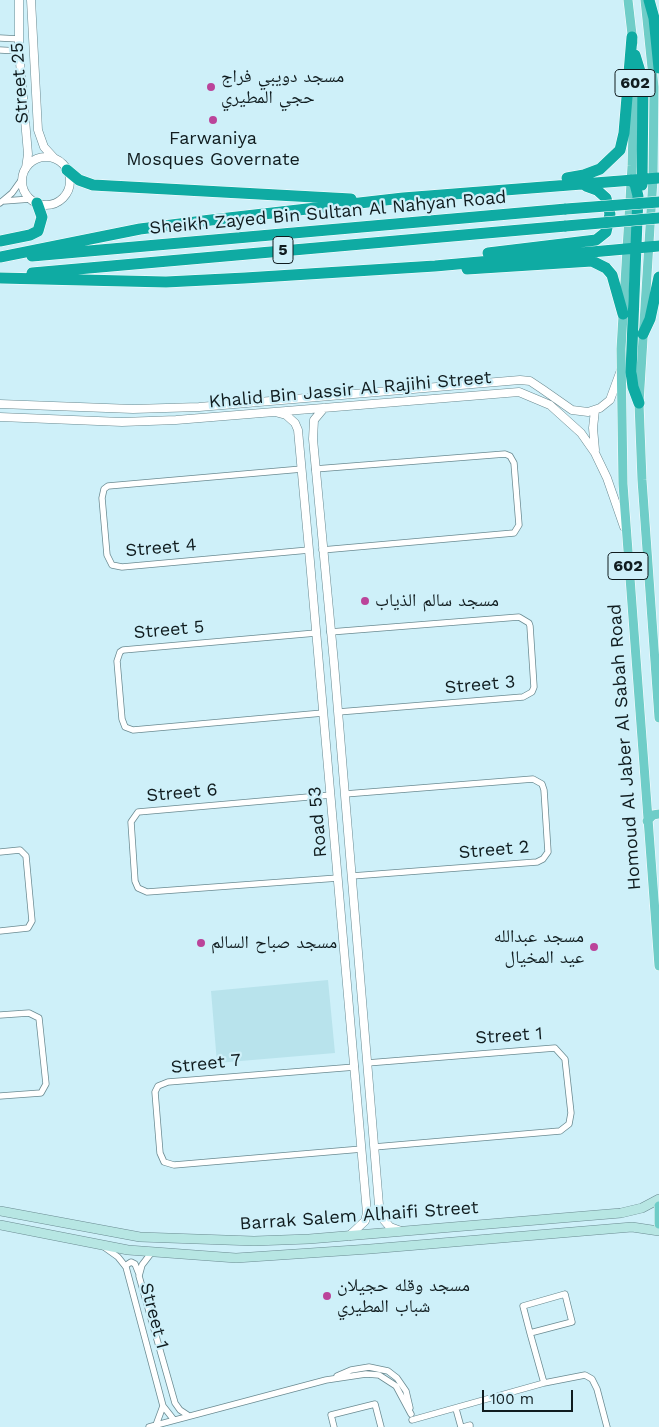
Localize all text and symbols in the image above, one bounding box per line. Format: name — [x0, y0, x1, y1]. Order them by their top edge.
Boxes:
street label: Street 25 — [6, 42, 34, 124]
place label: مسجد دويبي فراج حجي المطيري — [221, 66, 344, 108]
road number: 602 — [615, 70, 655, 96]
marker: مسجد دويبي فراج حجي المطيري — [205, 81, 217, 93]
marker: Farwaniya Mosques Governate — [207, 114, 219, 126]
place label: Farwaniya Mosques Governate — [126, 128, 300, 170]
street label: Sheikh Zayed Bin Sultan Al Nahyan Road — [149, 187, 507, 239]
road number: 5 — [273, 236, 293, 264]
street label: Khalid Bin Jassir Al Rajihi Street — [208, 367, 492, 413]
street label: Street 4 — [125, 534, 197, 562]
road number: 602 — [608, 552, 648, 580]
place label: مسجد سالم الذياب — [375, 590, 499, 612]
marker: مسجد سالم الذياب — [359, 595, 371, 607]
street label: Homoud Al Jaber Al Sabah Road — [604, 603, 646, 891]
street label: Street 5 — [133, 616, 205, 644]
street label: Street 3 — [444, 671, 516, 699]
street label: Street 6 — [146, 779, 218, 807]
street label: Road 53 — [304, 786, 332, 858]
street label: Street 2 — [458, 836, 530, 864]
place label: مسجد عبدالله عيد المخيال — [494, 926, 584, 969]
place label: مسجد صباح السالم — [211, 932, 337, 954]
marker: مسجد صباح السالم — [195, 937, 207, 949]
marker: مسجد عبدالله عيد المخيال — [588, 941, 600, 953]
street label: Street 1 — [475, 1023, 543, 1049]
street label: Street 7 — [170, 1050, 242, 1078]
street label: Barrak Salem Alhaifi Street — [239, 1197, 479, 1235]
place label: مسجد وقله حجيلان شباب المطيري — [337, 1275, 470, 1318]
street label: Street 1 — [135, 1281, 173, 1351]
marker: مسجد وقله حجيلان شباب المطيري — [321, 1290, 333, 1302]
scale bar — [484, 1380, 575, 1412]
text: 100 m — [490, 1390, 534, 1408]

